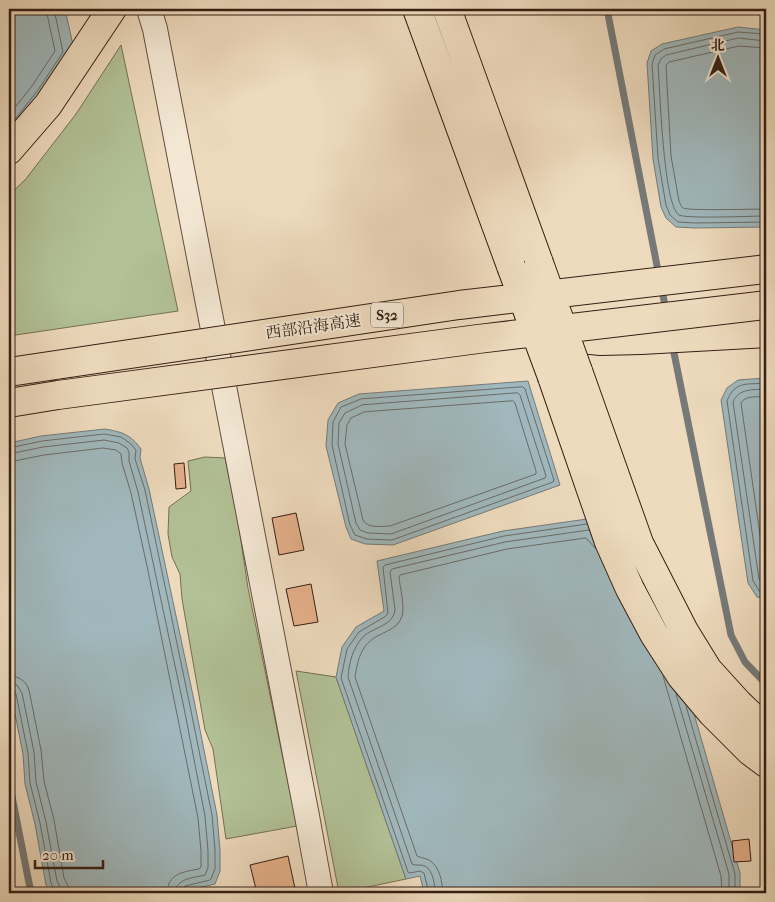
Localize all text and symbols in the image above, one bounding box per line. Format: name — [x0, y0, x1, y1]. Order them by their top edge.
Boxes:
north arrow — [692, 32, 742, 82]
text: 北 — [711, 37, 725, 54]
road number: S32 — [371, 302, 403, 328]
street label: 西部沿海高速 — [264, 310, 362, 343]
scale bar — [35, 837, 102, 869]
text: 20 m — [42, 846, 74, 864]

